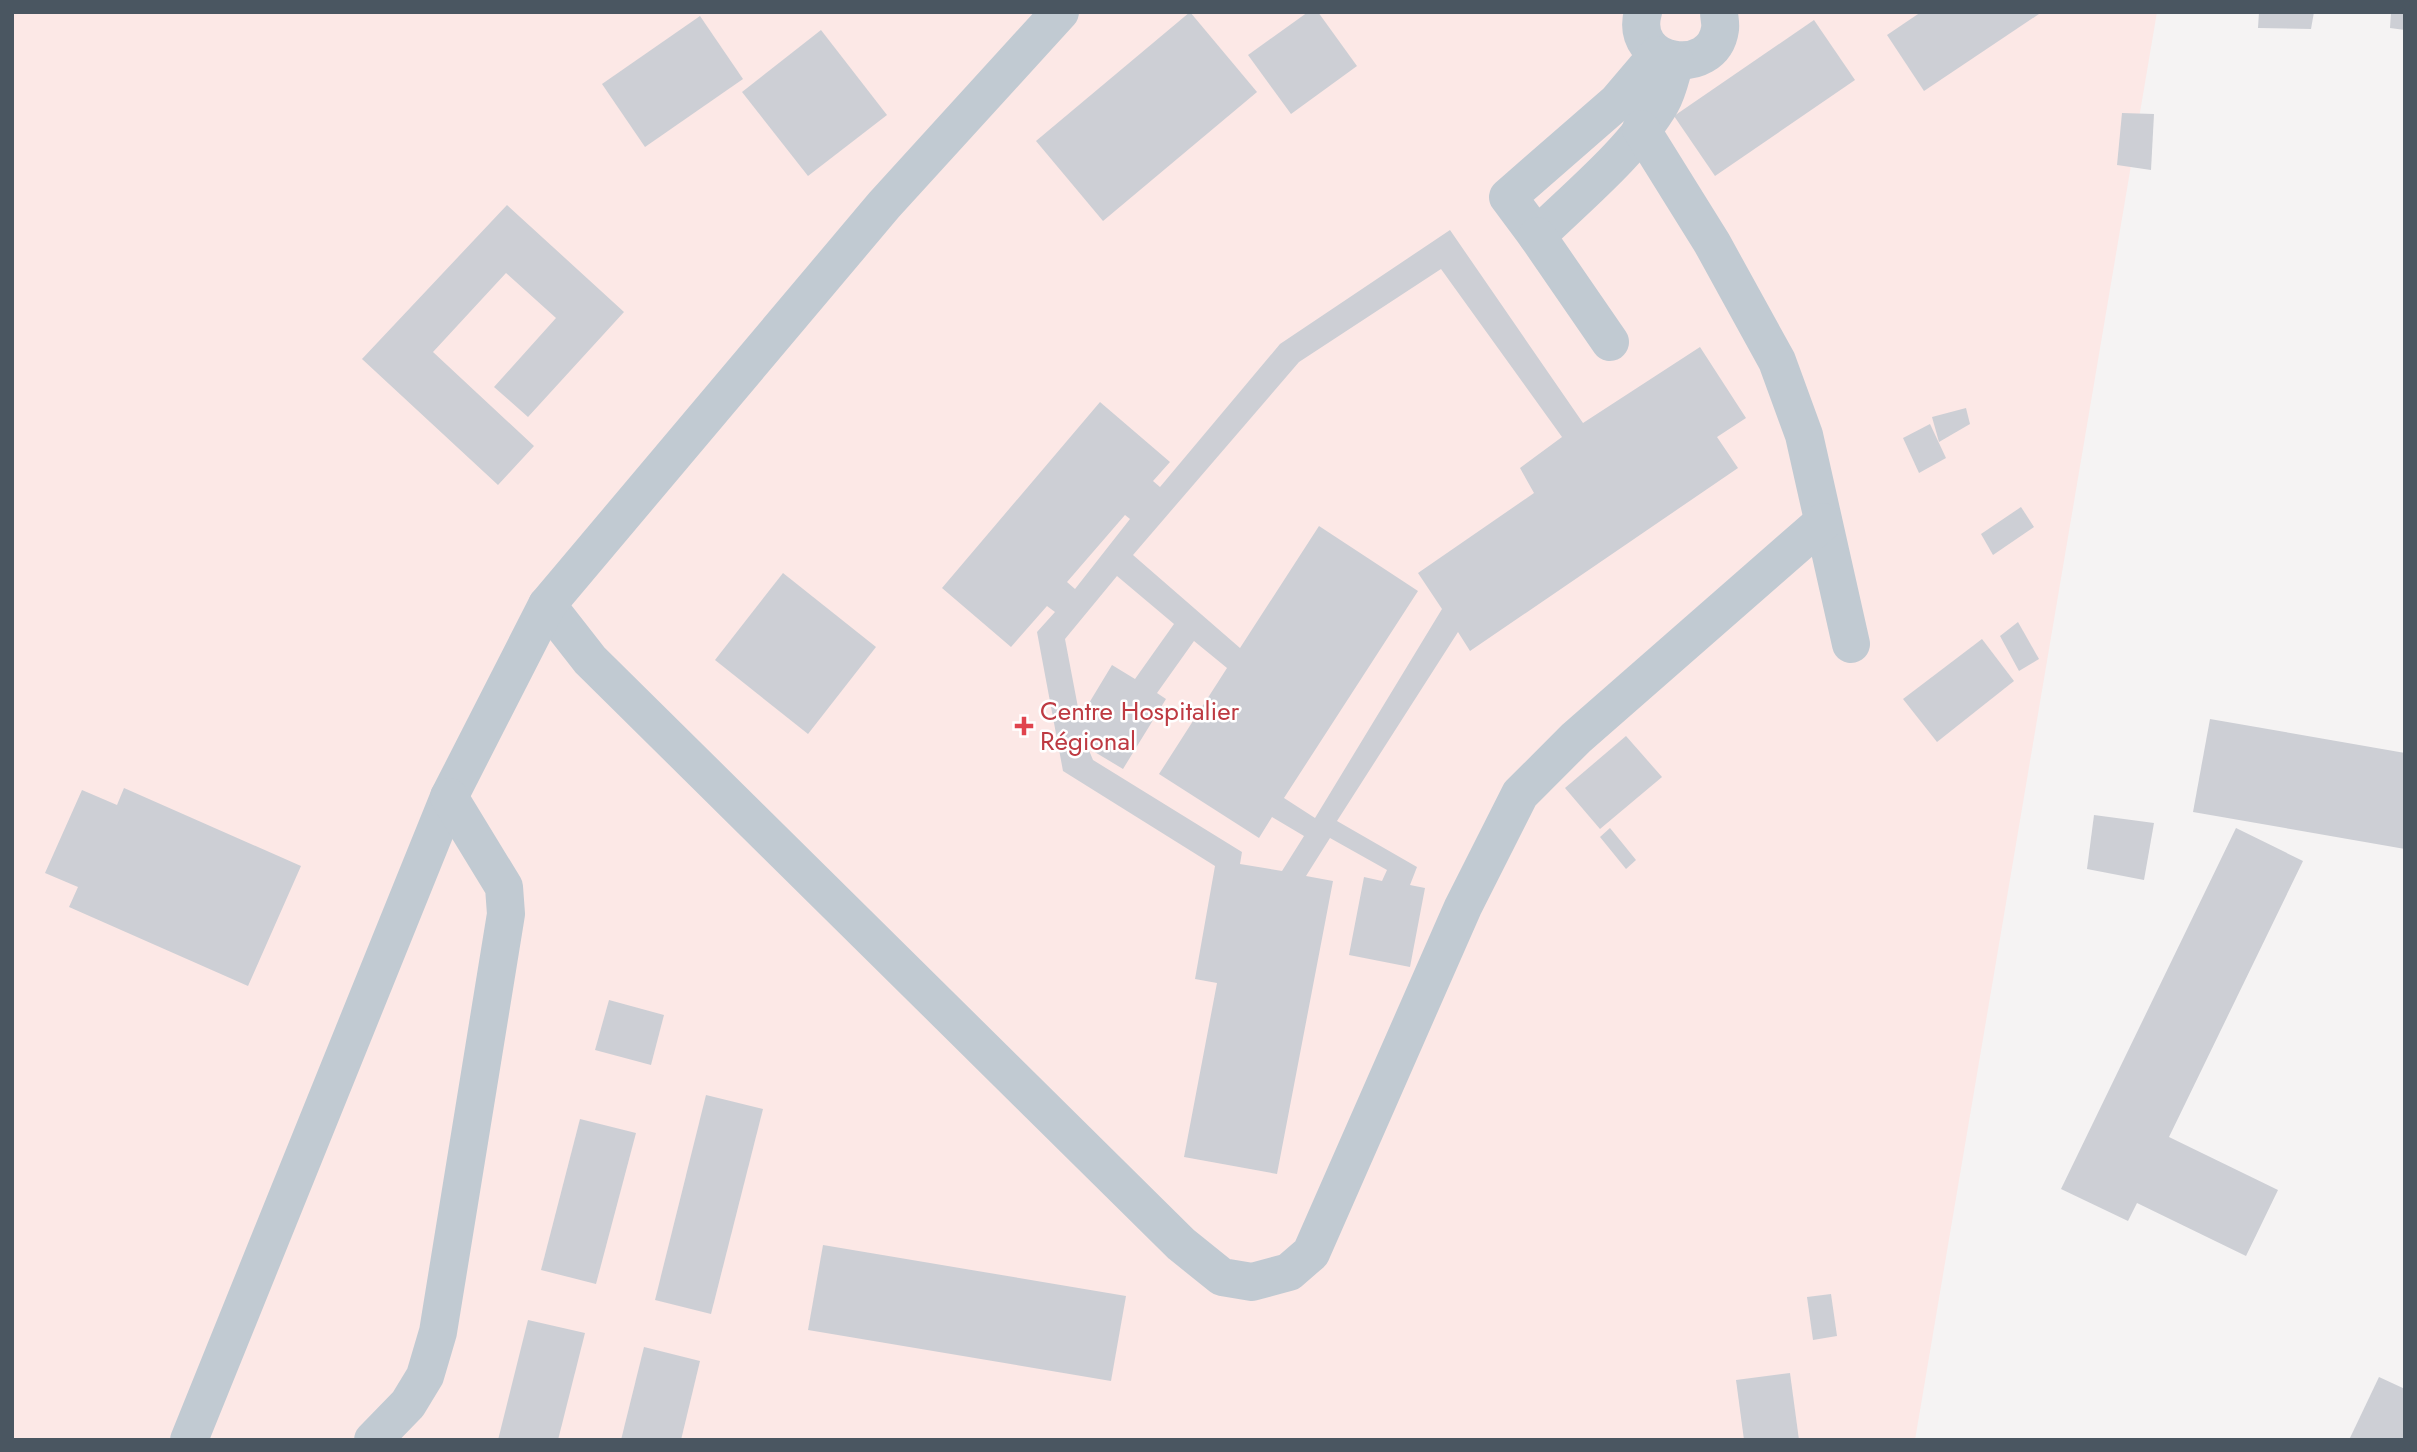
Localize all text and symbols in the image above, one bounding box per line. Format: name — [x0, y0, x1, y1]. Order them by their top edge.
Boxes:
place label: Centre Hospitalier Régional — [1040, 692, 1240, 760]
marker: Centre Hospitalier Régional — [1014, 716, 1034, 736]

